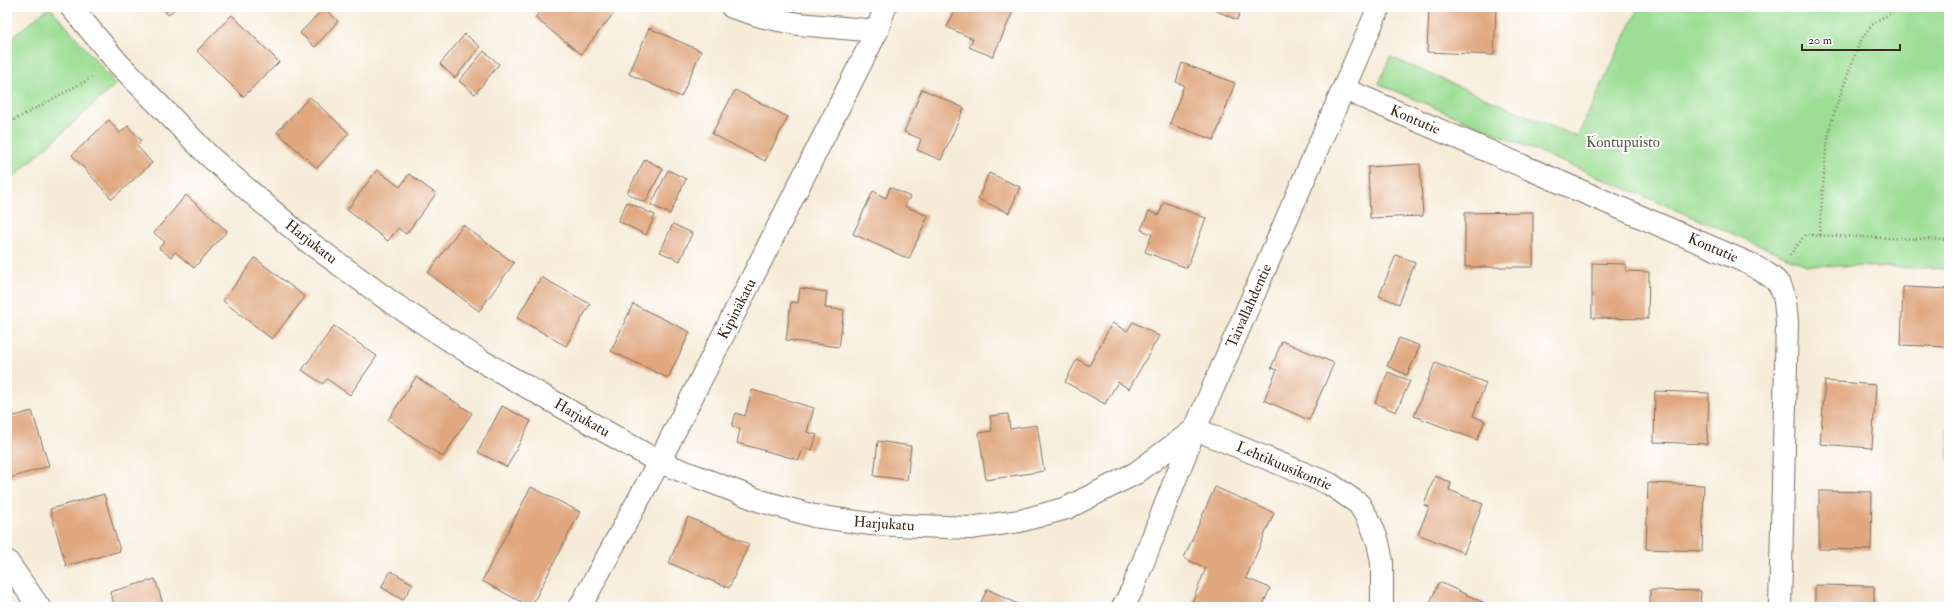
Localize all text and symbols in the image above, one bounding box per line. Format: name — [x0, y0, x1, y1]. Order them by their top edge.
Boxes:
scale bar — [1802, 26, 1900, 52]
text: 20 m — [1808, 33, 1833, 48]
street label: Kontutie — [1387, 101, 1443, 139]
park label: Kontupuisto — [1586, 133, 1660, 153]
street label: Harjukatu — [281, 216, 341, 268]
street label: Kontutie — [1685, 229, 1741, 267]
street label: Taivallahdentie — [1222, 261, 1276, 351]
street label: Kipinäkatu — [714, 275, 761, 343]
street label: Harjukatu — [551, 394, 613, 442]
street label: Lehtikuusikontie — [1233, 437, 1335, 495]
street label: Harjukatu — [853, 512, 915, 536]

